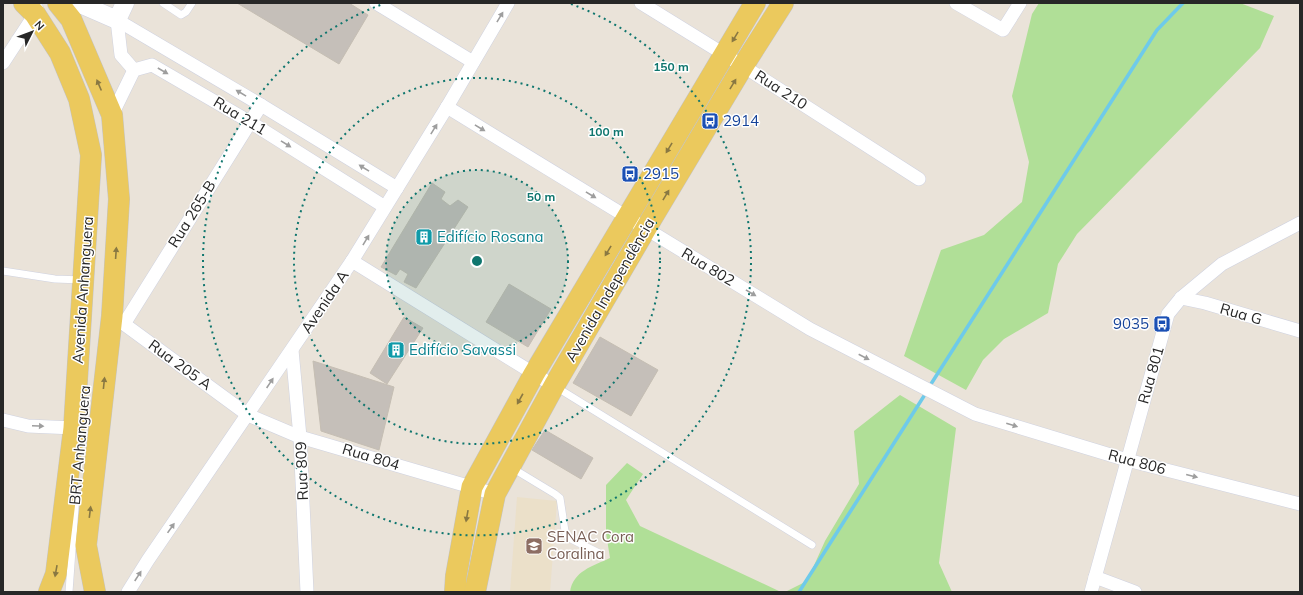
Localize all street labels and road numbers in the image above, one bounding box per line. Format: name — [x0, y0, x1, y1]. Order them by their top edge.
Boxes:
street label: Rua 210 — [751, 66, 811, 114]
street label: Rua 211 — [210, 92, 270, 139]
street label: Rua 265-B — [163, 177, 220, 251]
street label: Avenida Independência — [561, 215, 658, 365]
street label: Avenida Anhanguera — [68, 216, 97, 364]
street label: Rua 802 — [678, 243, 738, 290]
street label: Avenida A — [297, 267, 353, 337]
street label: Rua G — [1218, 298, 1264, 329]
street label: Rua 205 A — [145, 335, 216, 394]
street label: Rua 801 — [1133, 344, 1168, 406]
street label: BRT Anhanguera — [65, 384, 94, 506]
street label: Rua 804 — [340, 439, 402, 474]
street label: Rua 809 — [291, 441, 312, 501]
street label: Rua 806 — [1106, 445, 1168, 478]

